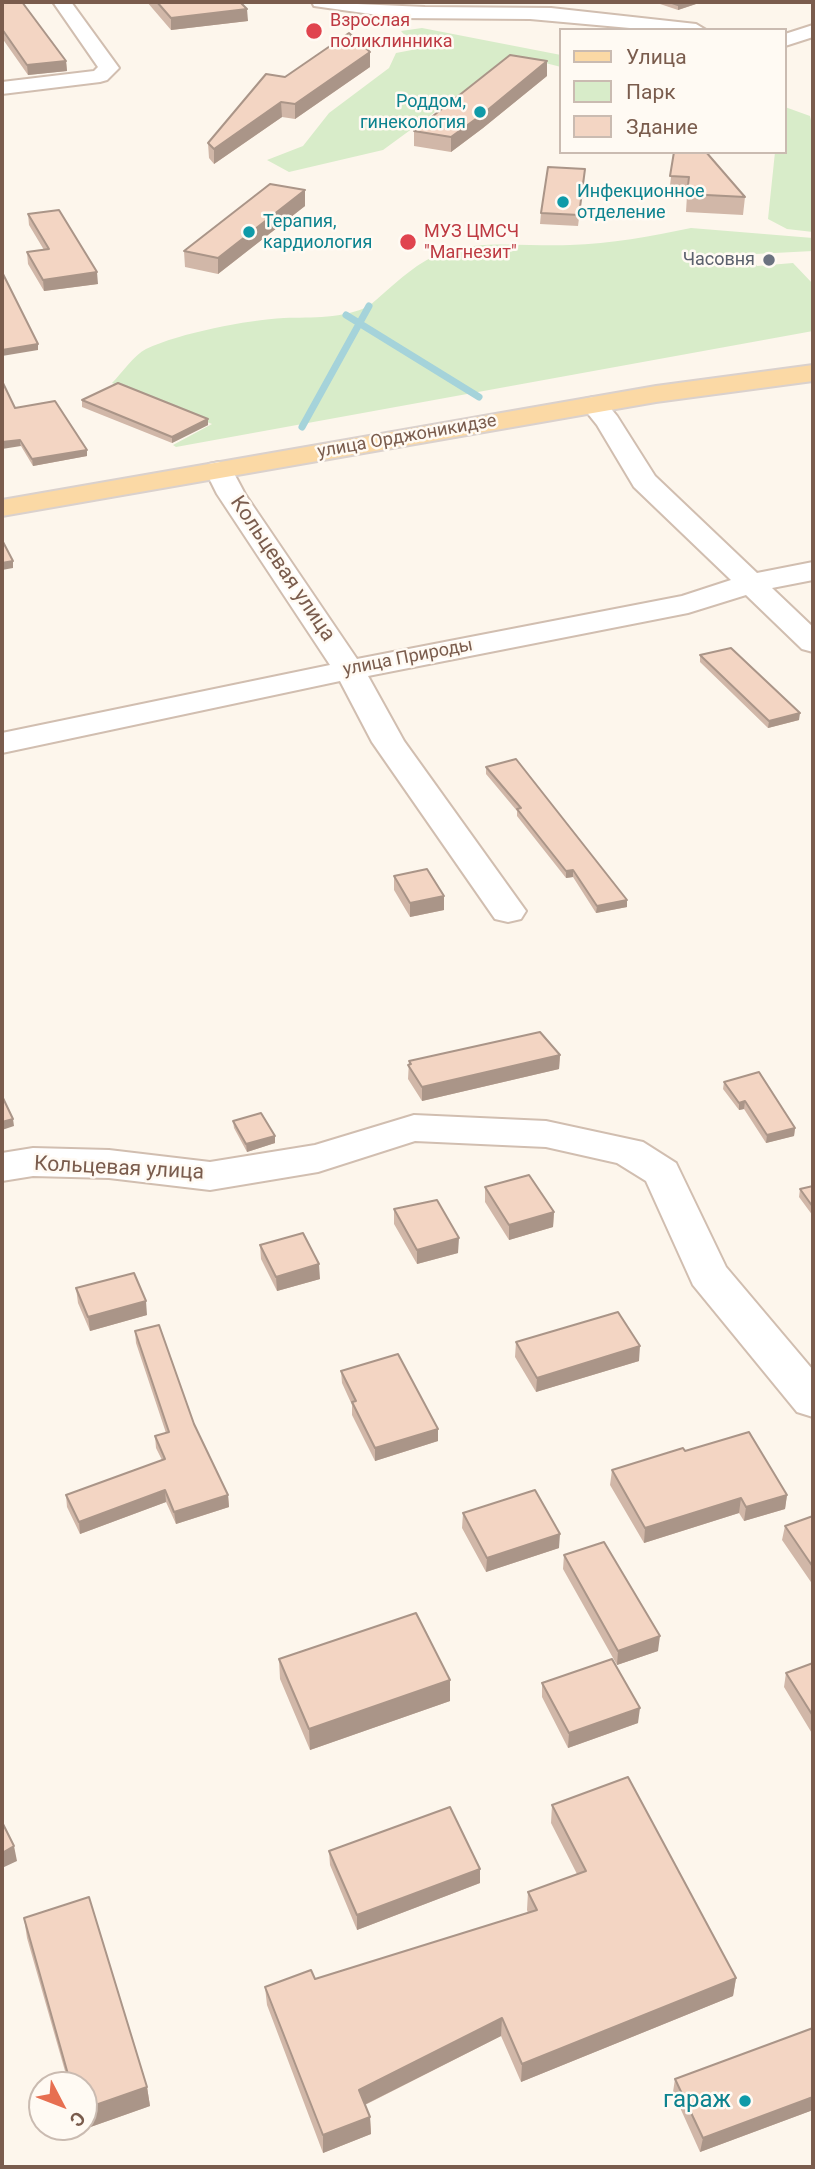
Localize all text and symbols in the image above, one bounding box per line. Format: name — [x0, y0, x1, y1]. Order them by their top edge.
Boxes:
place label: Взрослая поликлинника — [330, 10, 453, 52]
marker: Взрослая поликлинника — [304, 21, 324, 41]
legend — [560, 28, 787, 154]
text: Улица — [626, 45, 687, 69]
text: Парк — [626, 80, 676, 104]
place label: Роддом, гинекология — [360, 91, 466, 134]
marker: Роддом, гинекология — [472, 104, 488, 120]
text: Здание — [626, 115, 698, 139]
place label: Инфекционное отделение — [577, 181, 704, 224]
marker: Инфекционное отделение — [555, 194, 571, 210]
place label: Терапия, кардиология — [263, 211, 372, 254]
place label: МУЗ ЦМСЧ "Магнезит" — [424, 221, 519, 264]
marker: Терапия, кардиология — [241, 224, 257, 240]
marker: МУЗ ЦМСЧ "Магнезит" — [398, 232, 418, 252]
place label: Часовня — [683, 249, 755, 271]
marker: Часовня — [761, 252, 777, 268]
street label: улица Орджоникидзе — [316, 411, 498, 463]
street label: Кольцевая улица — [224, 491, 340, 647]
street label: улица Природы — [341, 635, 475, 681]
street label: Кольцевая улица — [33, 1152, 205, 1186]
north arrow — [28, 2071, 98, 2141]
place label: гараж — [663, 2087, 731, 2115]
marker: гараж — [737, 2093, 753, 2109]
text: С — [65, 2107, 90, 2131]

